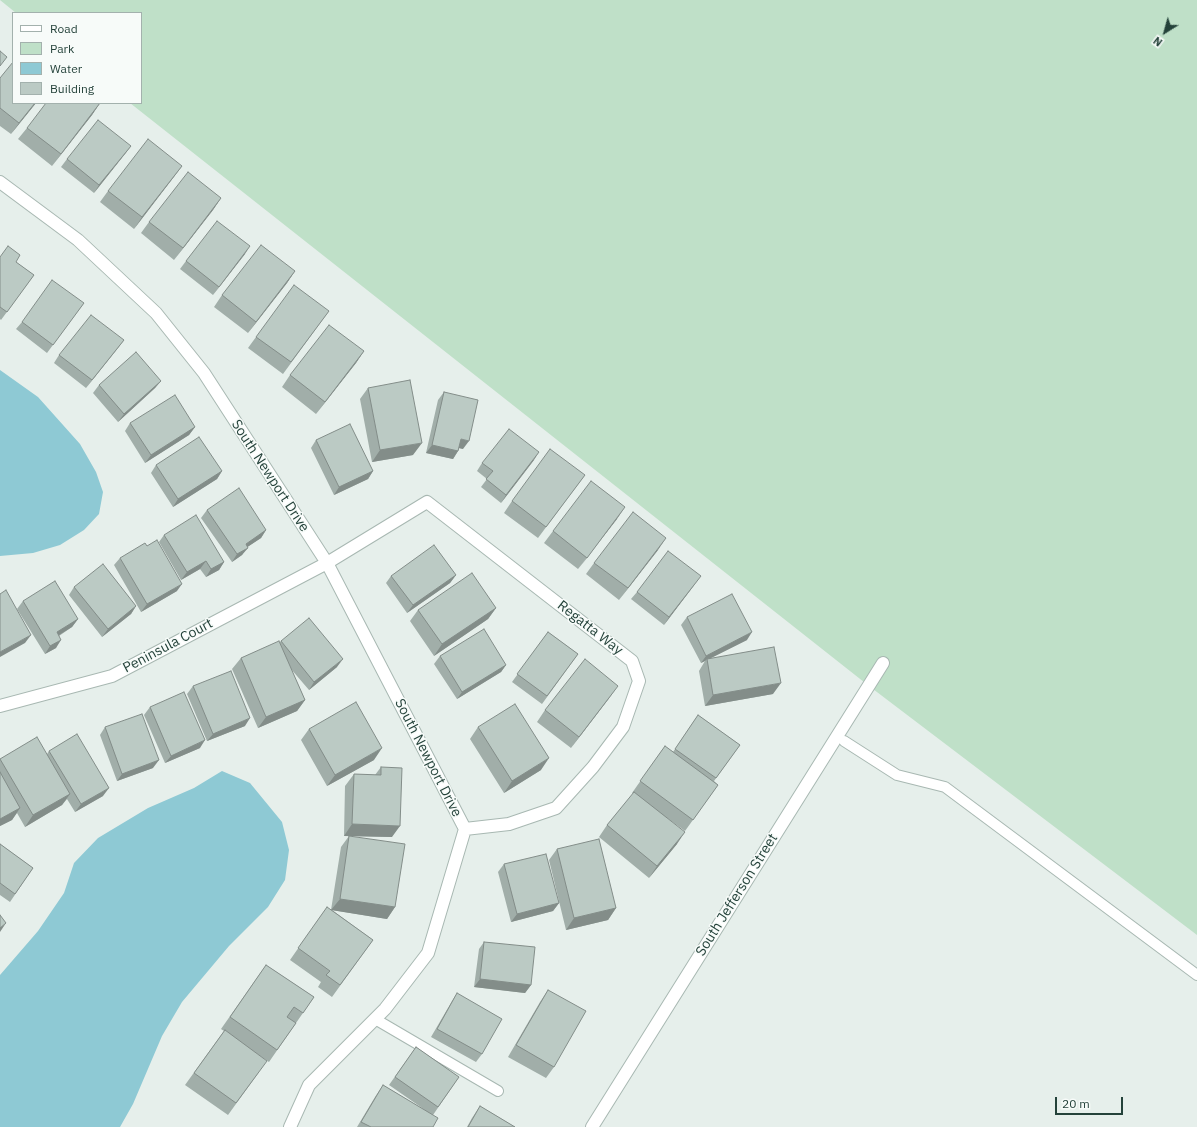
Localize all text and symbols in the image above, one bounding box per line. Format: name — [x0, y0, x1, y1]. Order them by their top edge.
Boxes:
legend — [12, 12, 142, 104]
north arrow — [1145, 12, 1185, 52]
text: Road — [50, 21, 78, 36]
text: N — [1150, 34, 1165, 50]
text: Park — [50, 41, 74, 56]
text: Water — [50, 61, 82, 76]
text: Building — [50, 81, 94, 96]
street label: South Newport Drive — [227, 417, 313, 535]
street label: Regatta Way — [554, 597, 626, 659]
street label: Peninsula Court — [120, 615, 216, 677]
street label: South Newport Drive — [391, 696, 465, 820]
street label: South Jefferson Street — [692, 831, 782, 959]
scale bar — [1057, 1089, 1125, 1115]
text: 20 m — [1062, 1096, 1090, 1111]

